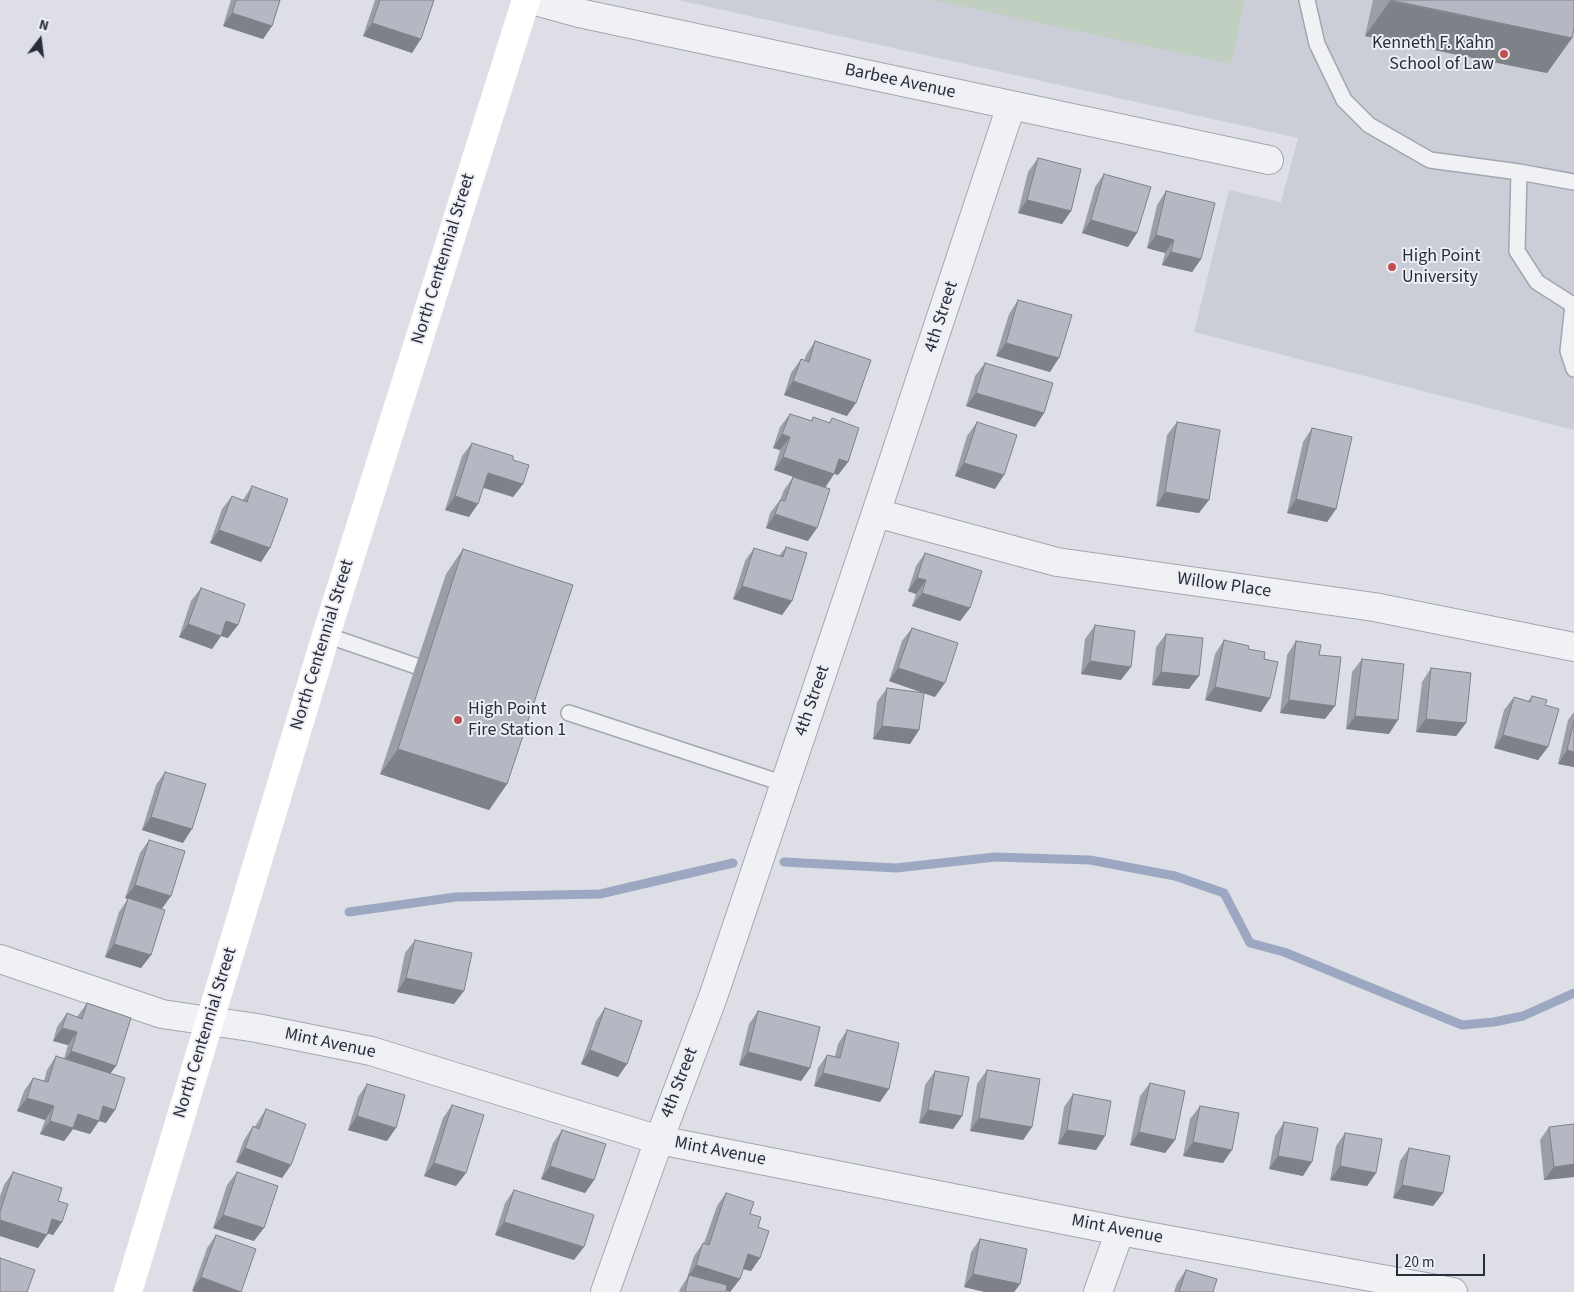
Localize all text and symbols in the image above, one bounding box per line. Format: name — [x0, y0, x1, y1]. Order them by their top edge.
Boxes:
north arrow — [15, 15, 65, 65]
text: N — [37, 15, 51, 36]
place label: Kenneth F. Kahn School of Law — [1372, 33, 1494, 76]
marker: Kenneth F. Kahn School of Law — [1498, 48, 1510, 60]
street label: Barbee Avenue — [843, 60, 957, 104]
street label: North Centennial Street — [408, 171, 480, 347]
place label: High Point University — [1402, 246, 1481, 288]
marker: High Point University — [1386, 261, 1398, 273]
street label: 4th Street — [920, 279, 964, 355]
street label: North Centennial Street — [287, 557, 359, 733]
street label: Willow Place — [1176, 569, 1272, 603]
street label: 4th Street — [791, 663, 835, 739]
place label: High Point Fire Station 1 — [468, 699, 566, 742]
marker: High Point Fire Station 1 — [452, 714, 464, 726]
street label: North Centennial Street — [170, 945, 242, 1121]
street label: Mint Avenue — [283, 1024, 377, 1064]
street label: 4th Street — [657, 1045, 703, 1121]
street label: Mint Avenue — [673, 1133, 767, 1171]
street label: Mint Avenue — [1070, 1211, 1164, 1249]
scale bar — [1399, 1244, 1488, 1276]
text: 20 m — [1404, 1252, 1434, 1273]

